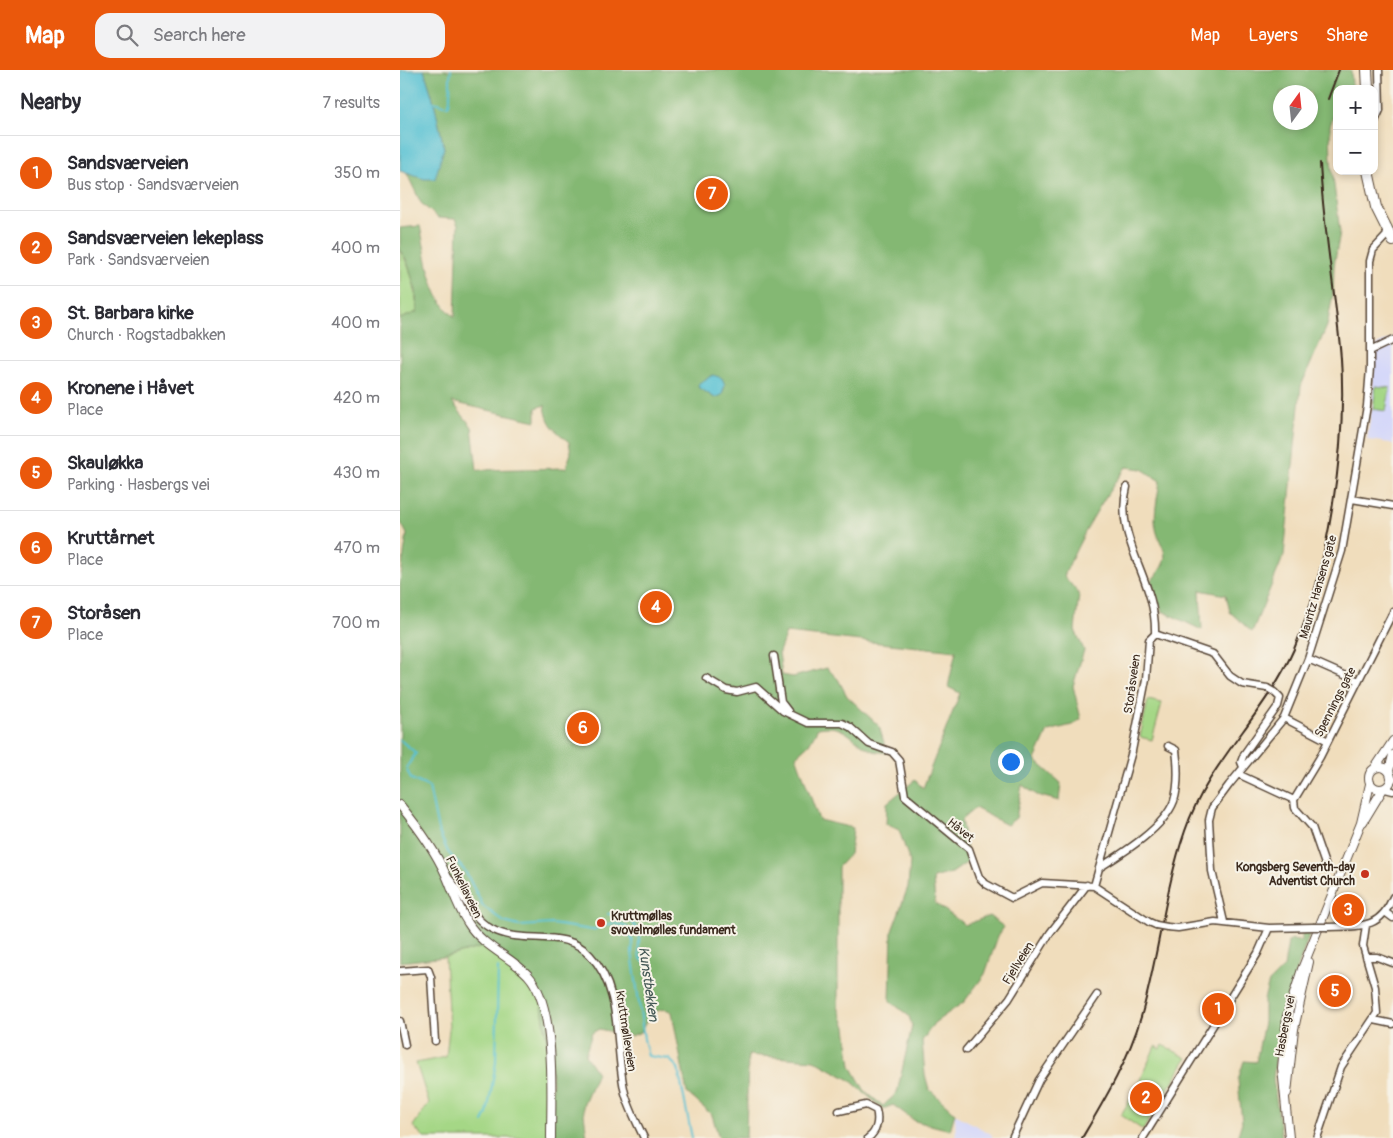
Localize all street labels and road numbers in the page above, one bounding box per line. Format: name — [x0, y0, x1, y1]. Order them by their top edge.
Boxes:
street label: Mauritz Hansens gate — [1297, 534, 1340, 641]
street label: Storåsveien — [1121, 653, 1144, 715]
street label: Spennings gate — [1311, 665, 1360, 740]
street label: Håvet — [944, 815, 977, 846]
street label: Funkeliaveien — [442, 854, 485, 921]
street label: Fjellveien — [999, 939, 1037, 987]
street label: Kruttmølleveien — [612, 989, 639, 1073]
street label: Hasbergs vei — [1272, 994, 1299, 1058]

